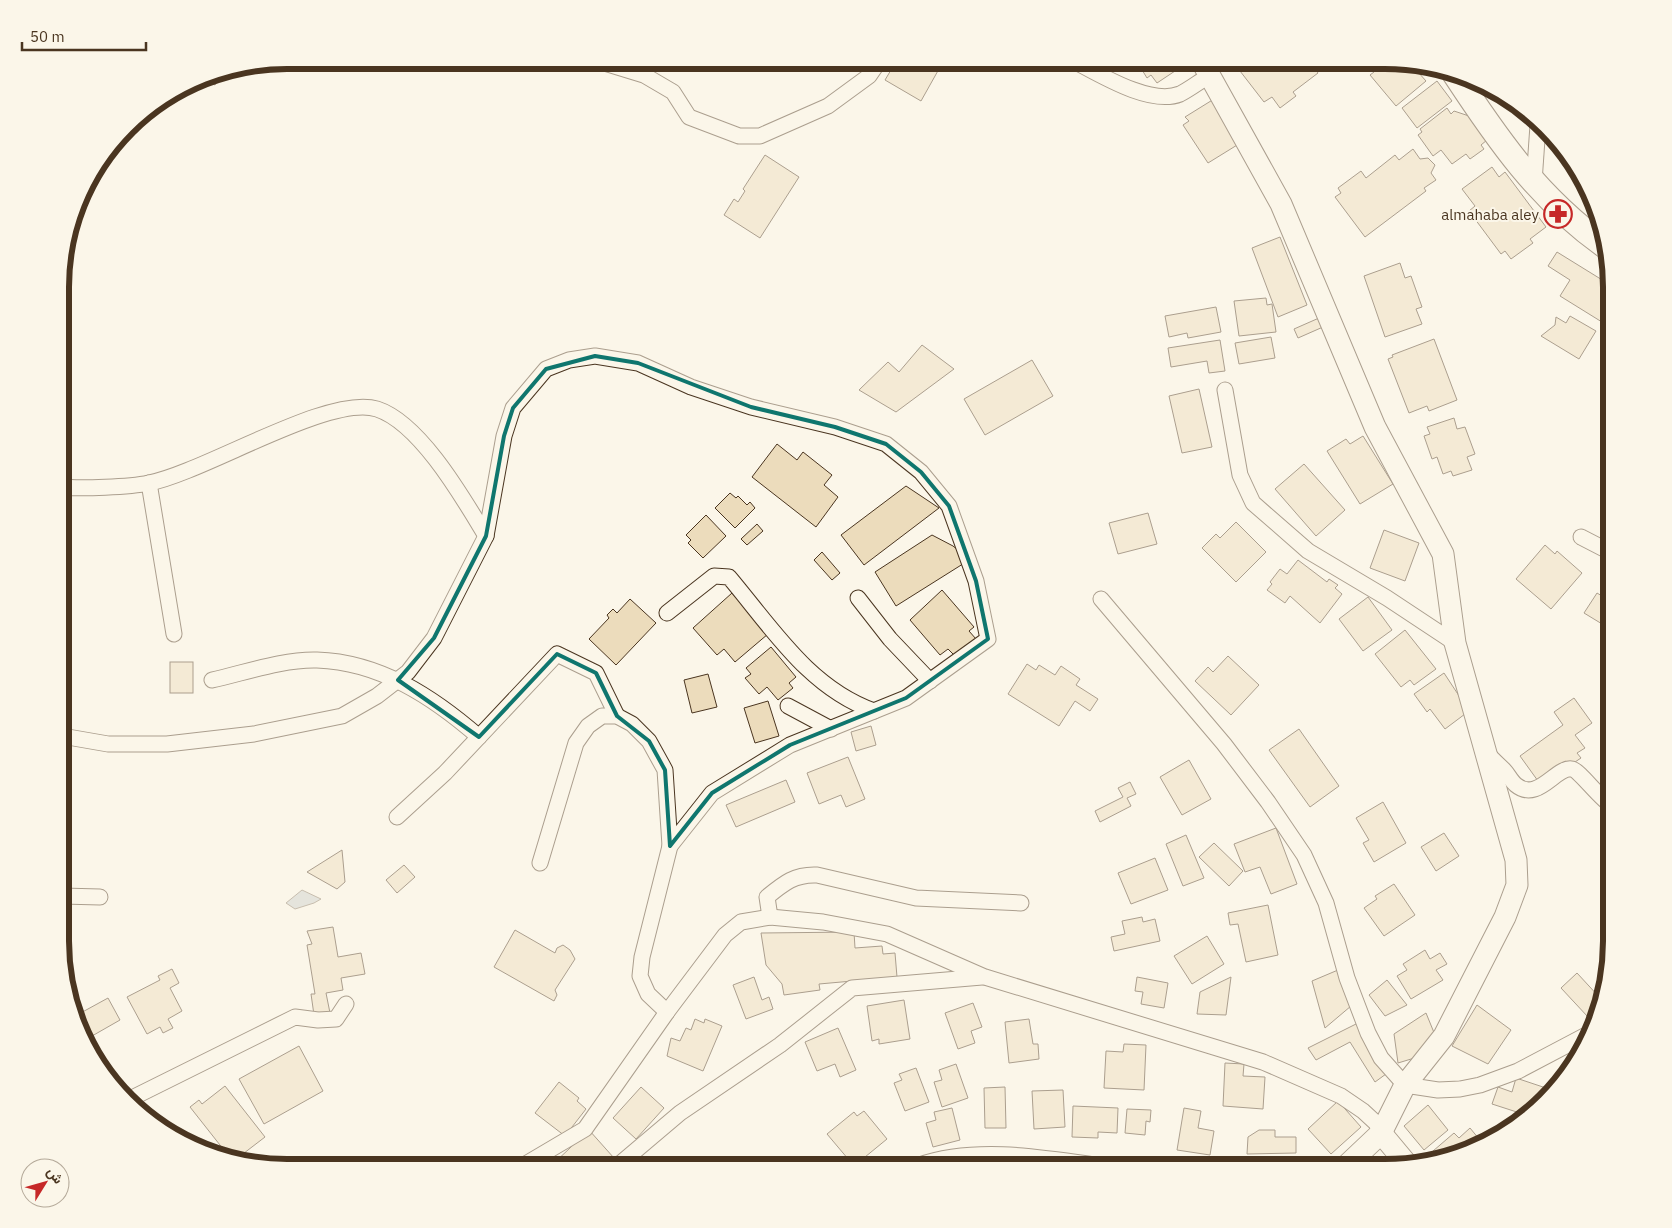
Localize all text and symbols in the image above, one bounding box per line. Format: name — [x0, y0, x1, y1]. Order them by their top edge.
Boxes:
scale bar — [22, 20, 146, 52]
text: 50 m — [30, 27, 65, 46]
pharmacy icon: almahaba aley — [1543, 199, 1573, 229]
place label: almahaba aley — [1441, 205, 1540, 224]
north arrow — [20, 1158, 70, 1208]
text: ش — [43, 1163, 68, 1187]

